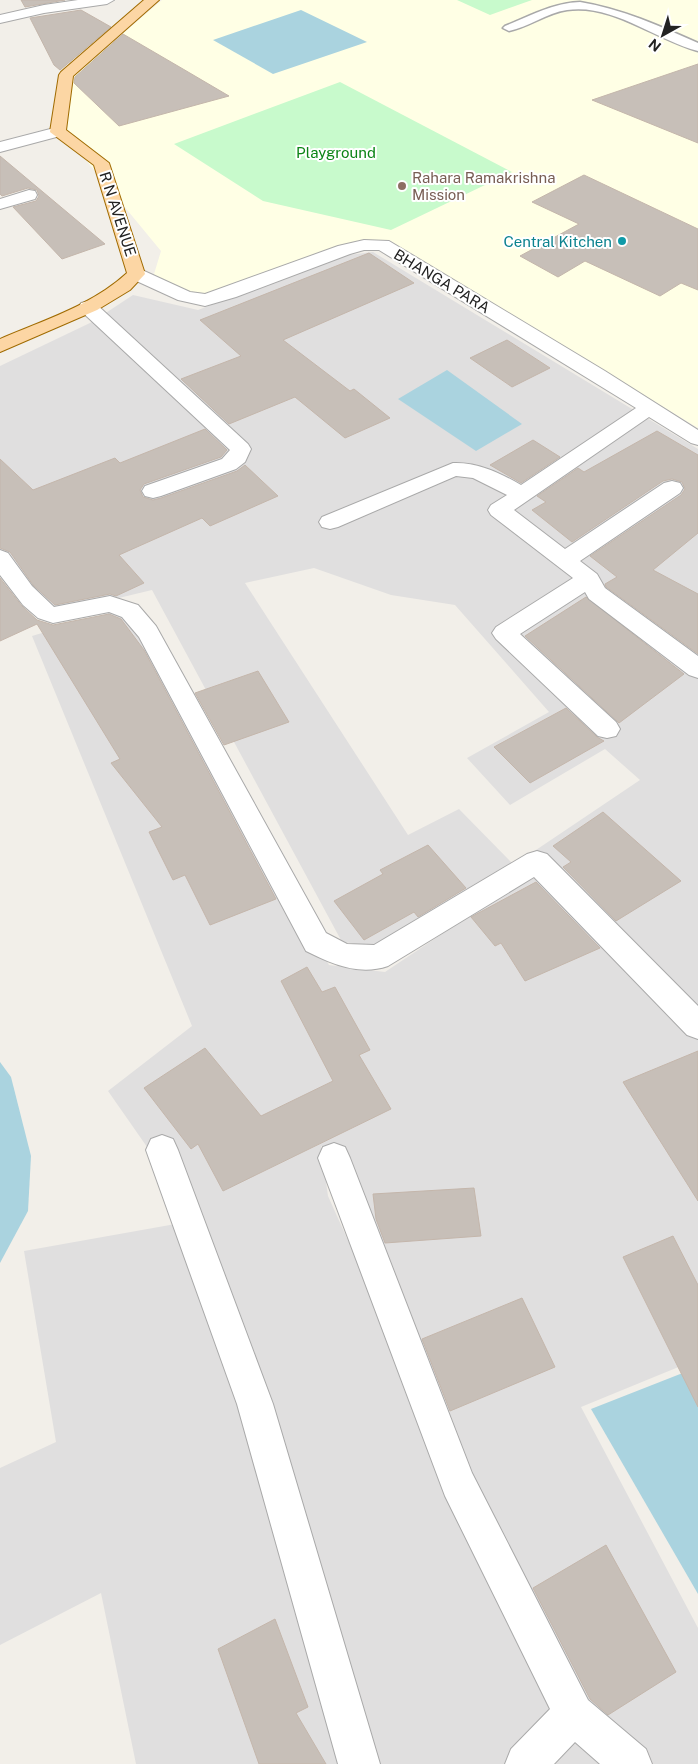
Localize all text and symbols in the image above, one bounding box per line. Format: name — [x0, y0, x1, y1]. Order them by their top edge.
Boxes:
north arrow — [638, 10, 688, 60]
text: N — [646, 35, 664, 55]
park label: Playground — [296, 144, 376, 161]
street label: R N AVENUE — [96, 169, 140, 259]
place label: Rahara Ramakrishna Mission — [412, 169, 555, 203]
marker: Rahara Ramakrishna Mission — [396, 180, 408, 192]
place label: Central Kitchen — [504, 233, 612, 250]
marker: Central Kitchen — [616, 235, 628, 247]
street label: BHANGA PARA — [391, 246, 493, 317]

